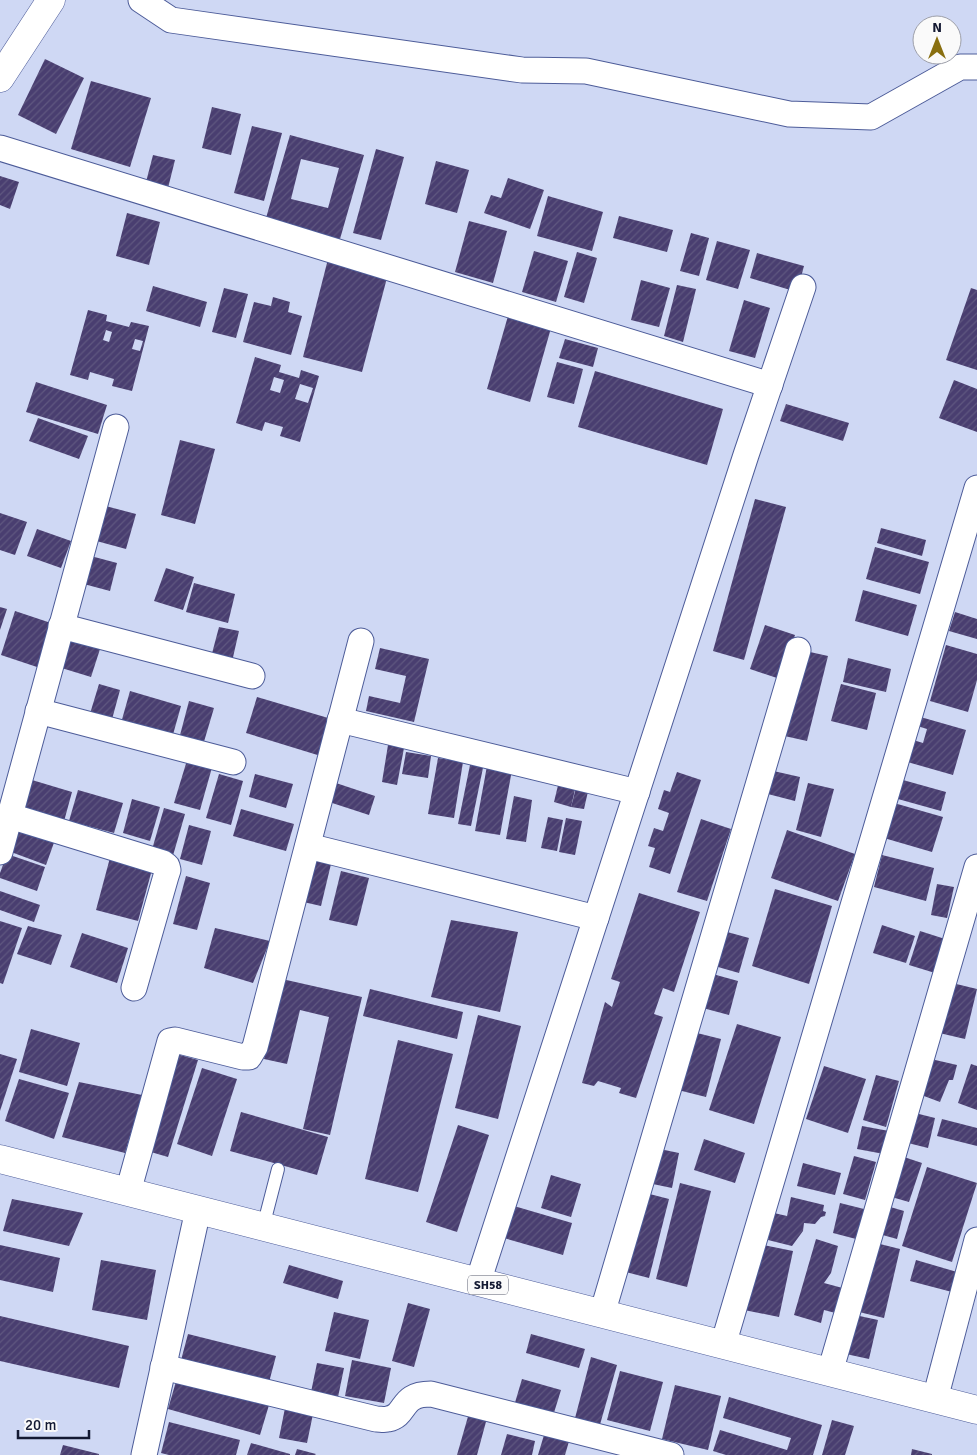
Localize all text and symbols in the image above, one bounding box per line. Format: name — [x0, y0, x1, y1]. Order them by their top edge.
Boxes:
north arrow — [912, 15, 962, 65]
text: N — [932, 19, 942, 36]
road number: SH58 — [468, 1276, 508, 1294]
scale bar — [18, 1408, 89, 1440]
text: 20 m — [25, 1416, 56, 1434]

